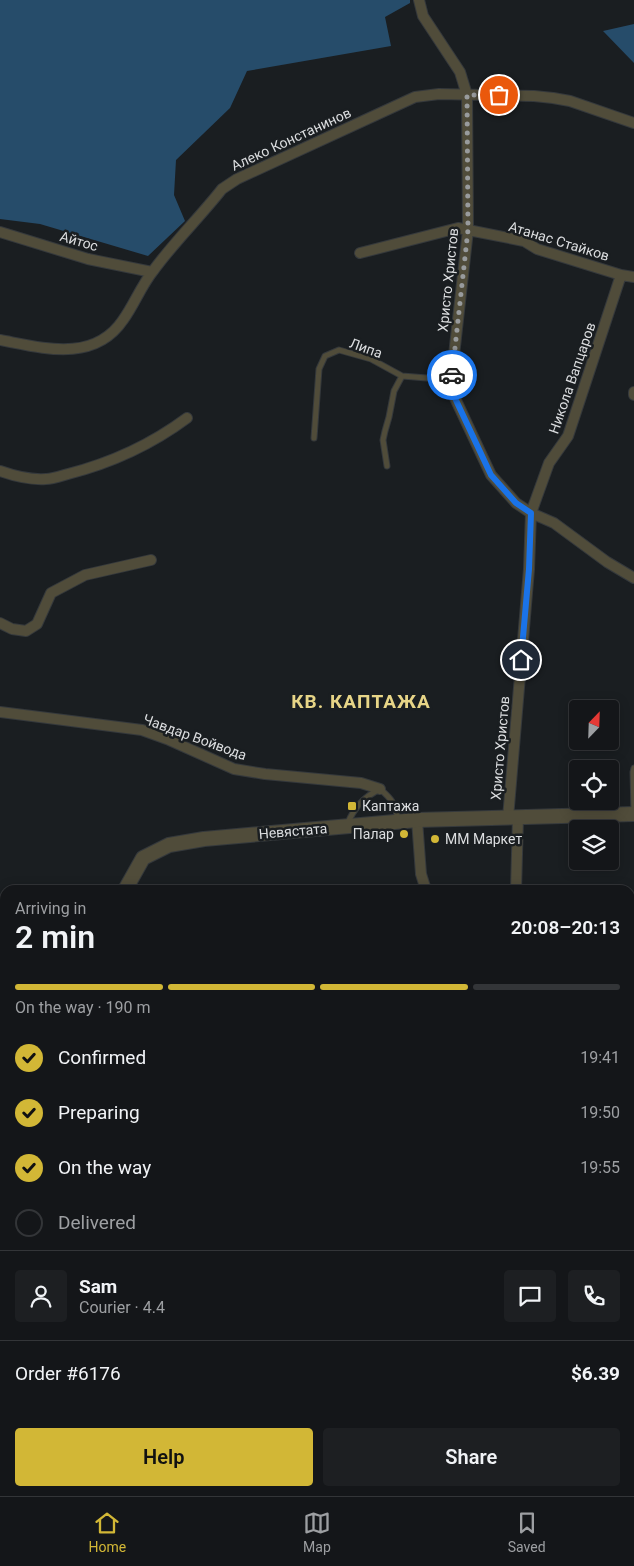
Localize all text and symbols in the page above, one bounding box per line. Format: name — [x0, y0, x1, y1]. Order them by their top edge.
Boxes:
pin — [478, 74, 520, 116]
icon: bag — [485, 81, 513, 109]
street label: Алеко Констанинов — [229, 104, 353, 174]
street label: Атанас Стайков — [507, 218, 611, 264]
street label: Христо Христов — [435, 227, 461, 333]
street label: Айтос — [58, 228, 100, 254]
street label: Никола Вапцаров — [545, 320, 599, 436]
street label: Липа — [347, 335, 385, 361]
courier — [427, 350, 477, 400]
icon: car — [438, 361, 466, 389]
pin — [500, 639, 542, 681]
icon: home — [507, 646, 535, 674]
district label: КВ. КАПТАЖА — [291, 690, 431, 713]
street label: Христо Христов — [487, 695, 513, 801]
north arrow — [569, 700, 619, 750]
map controls — [569, 700, 619, 870]
street label: Чавдар Войвода — [141, 711, 249, 763]
button: locate — [569, 760, 619, 810]
place label: Каптажа — [362, 798, 419, 814]
marker: Каптажа — [346, 800, 358, 812]
street label: Невястата — [258, 820, 328, 842]
button: layers — [569, 820, 619, 870]
place label: Палар — [353, 826, 394, 842]
marker: Палар — [398, 828, 410, 840]
place label: ММ Маркет — [445, 831, 522, 847]
marker: ММ Маркет — [429, 833, 441, 845]
text: Arriving in — [15, 899, 86, 918]
text: 20:08–20:13 — [511, 916, 620, 939]
text: 2 min — [15, 918, 95, 956]
text: On the way · 190 m — [15, 998, 151, 1017]
icon: check — [15, 1044, 43, 1072]
text: Confirmed — [58, 1046, 146, 1069]
text: 19:41 — [580, 1048, 620, 1067]
icon: check — [15, 1099, 43, 1127]
text: Preparing — [58, 1101, 140, 1124]
text: 19:50 — [580, 1103, 620, 1122]
icon: check — [15, 1154, 43, 1182]
text: On the way — [58, 1156, 151, 1179]
text: 19:55 — [580, 1158, 620, 1177]
text: Delivered — [58, 1211, 136, 1234]
button: person — [15, 1270, 67, 1322]
button: chat — [504, 1270, 556, 1322]
button: phone — [568, 1270, 620, 1322]
text: Sam — [79, 1275, 117, 1298]
text: Courier · 4.4 — [79, 1298, 165, 1317]
text: Order #6176 — [15, 1362, 121, 1385]
text: $6.39 — [571, 1362, 620, 1385]
button: Help — [15, 1428, 313, 1486]
button: Share — [323, 1428, 620, 1486]
tab: Home — [88, 1509, 126, 1555]
tab: Map — [303, 1509, 331, 1555]
tab: Saved — [508, 1509, 546, 1555]

